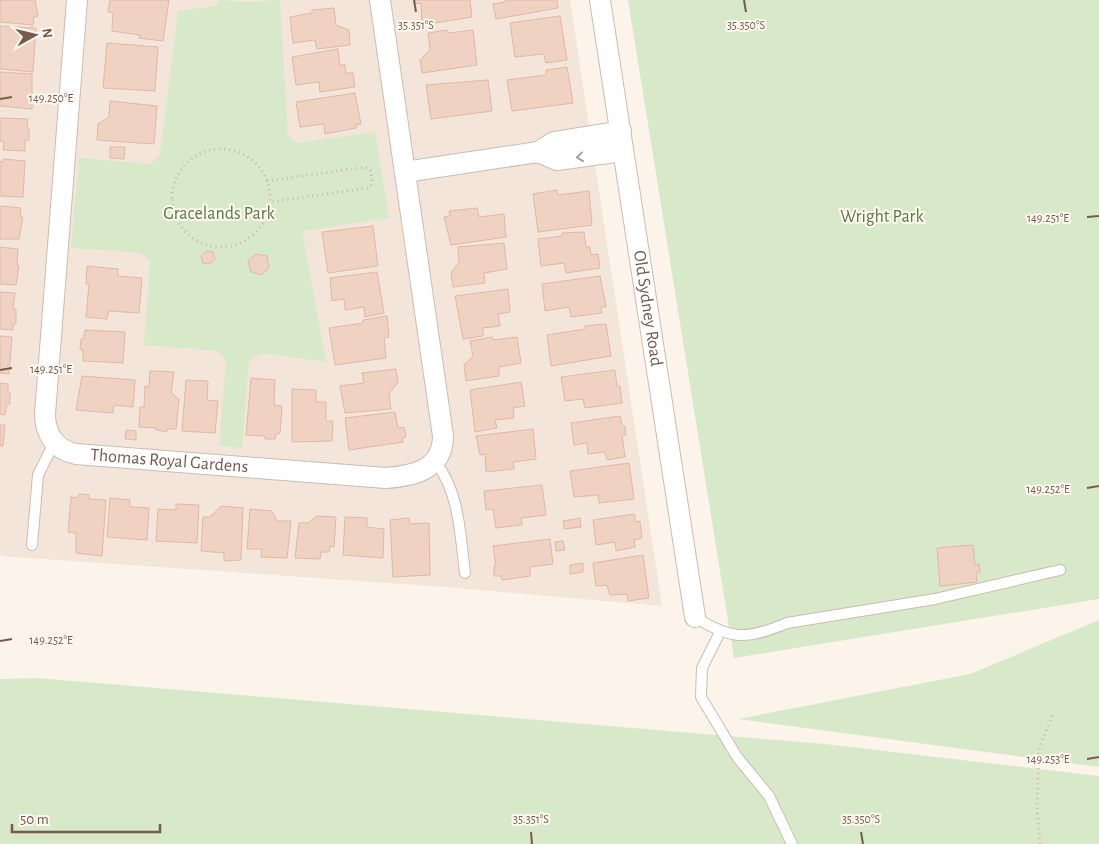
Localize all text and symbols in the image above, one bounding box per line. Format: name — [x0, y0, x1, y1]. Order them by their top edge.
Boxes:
north arrow — [10, 10, 60, 60]
text: 35.351°S — [398, 19, 434, 31]
text: 35.350°S — [727, 19, 765, 31]
text: N — [39, 28, 54, 39]
text: 149.250°E — [29, 92, 73, 104]
one-way arrow — [576, 151, 584, 162]
park label: Gracelands Park — [163, 205, 276, 223]
park label: Wright Park — [840, 208, 924, 226]
text: 149.251°E — [1027, 212, 1069, 224]
street label: Old Sydney Road — [630, 249, 665, 368]
text: 149.251°E — [30, 363, 72, 375]
street label: Thomas Royal Gardens — [90, 446, 249, 476]
text: 149.252°E — [1026, 483, 1070, 495]
text: 149.252°E — [29, 634, 73, 646]
text: 149.253°E — [1026, 753, 1070, 765]
scale bar — [12, 802, 160, 834]
text: 50 m — [20, 812, 49, 827]
text: 35.351°S — [513, 813, 549, 825]
text: 35.350°S — [842, 813, 880, 825]

